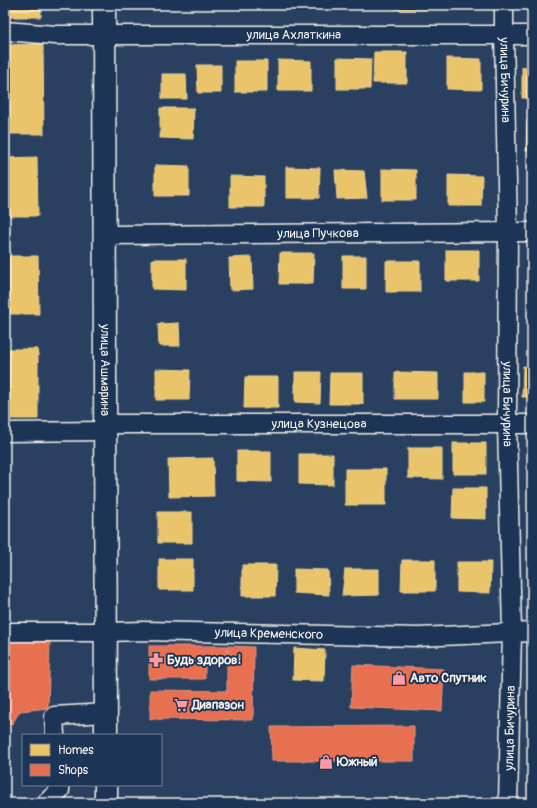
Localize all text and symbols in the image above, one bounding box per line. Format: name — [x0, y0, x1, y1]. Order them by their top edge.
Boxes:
street label: улица Ахлаткина — [246, 27, 341, 43]
street label: улица Бичурина — [496, 36, 514, 123]
street label: улица Пучкова — [276, 225, 359, 242]
street label: улица Ашмарина — [97, 323, 113, 416]
street label: улица Бичурина — [499, 360, 516, 447]
street label: улица Кузнецова — [270, 416, 367, 432]
street label: улица Кременского — [214, 625, 323, 643]
pharmacy icon: Будь здоров! — [148, 652, 164, 668]
place label: Будь здоров! — [167, 652, 241, 668]
shop icon: Авто Спутник — [391, 670, 407, 686]
place label: Авто Спутник — [410, 670, 487, 686]
street label: улица Бичурина — [501, 685, 519, 772]
supermarket icon: Диапазон — [173, 697, 189, 713]
place label: Диапазон — [191, 697, 245, 713]
legend — [22, 734, 162, 786]
text: Homes — [58, 743, 94, 758]
shop icon: Южный — [318, 754, 334, 770]
place label: Южный — [336, 754, 378, 770]
text: Shops — [58, 763, 89, 778]

